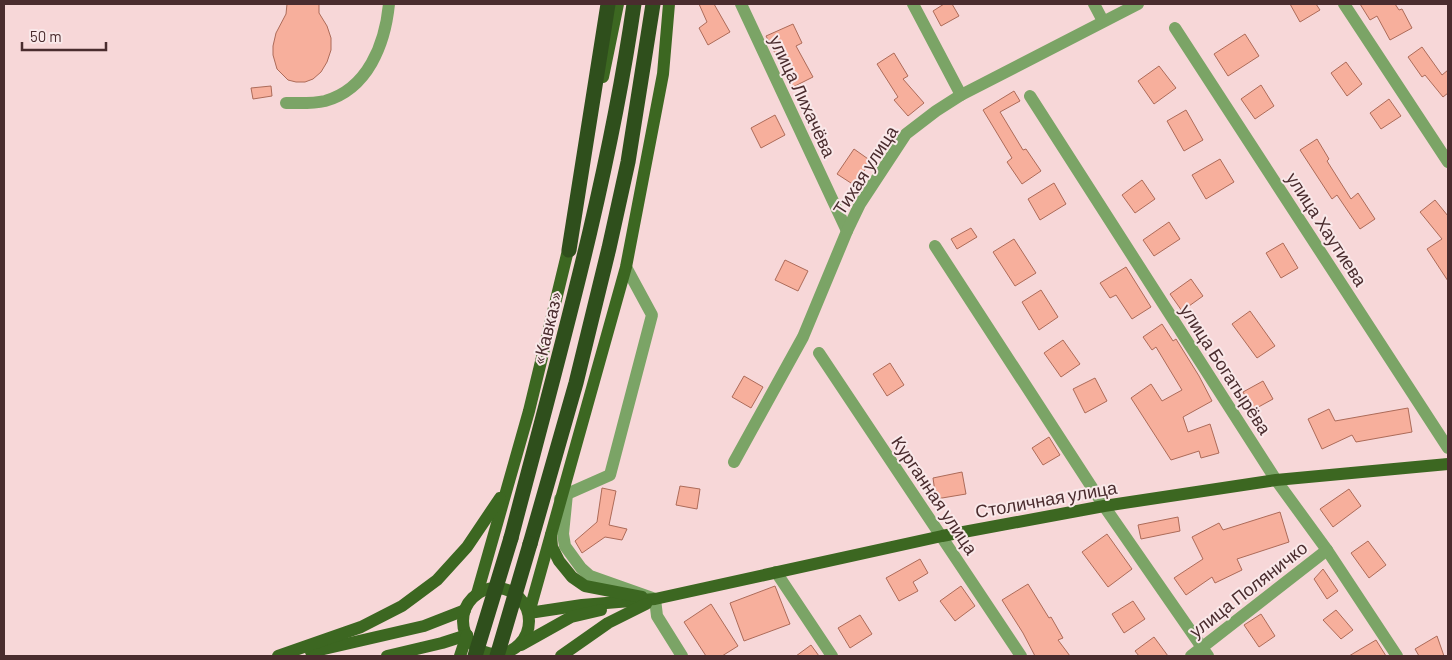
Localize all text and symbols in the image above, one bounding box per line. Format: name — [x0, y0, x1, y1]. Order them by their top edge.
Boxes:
scale bar — [22, 20, 106, 52]
text: 50 m — [30, 27, 62, 45]
street label: улица Лихачёва — [765, 31, 841, 161]
street label: Тихая улица — [828, 120, 903, 219]
street label: улица Хаутиева — [1282, 168, 1373, 291]
street label: «Кавказ» — [527, 289, 567, 367]
street label: улица Богатырёва — [1176, 300, 1277, 439]
street label: Курганная улица — [887, 432, 983, 559]
street label: Столичная улица — [973, 476, 1119, 522]
street label: улица Поляничко — [1185, 536, 1311, 642]

